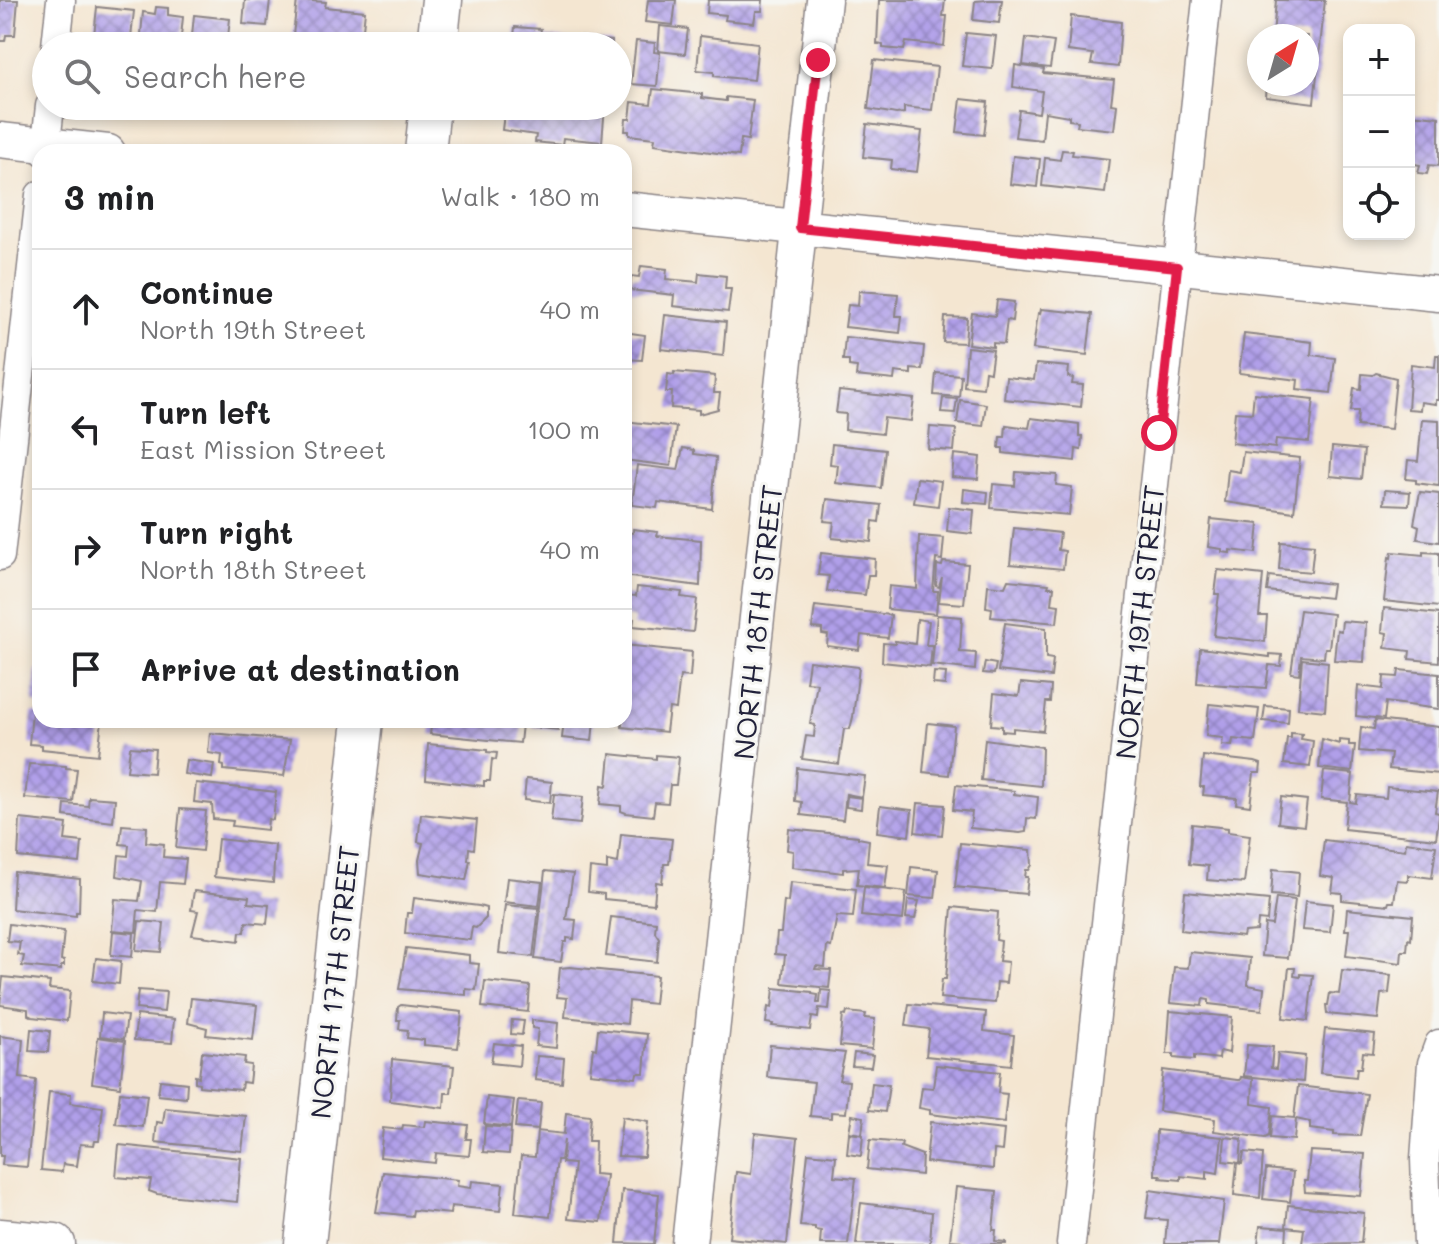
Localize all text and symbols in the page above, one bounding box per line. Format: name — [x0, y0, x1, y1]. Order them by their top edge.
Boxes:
north arrow — [1247, 24, 1319, 96]
map controls — [1343, 24, 1415, 240]
button: + — [1343, 24, 1415, 96]
search box — [32, 32, 632, 120]
route end — [800, 42, 836, 78]
icon: search — [60, 54, 104, 98]
text: Search here — [124, 56, 307, 96]
button: − — [1343, 96, 1415, 168]
button: locate — [1343, 168, 1415, 240]
text: 3 min — [64, 174, 155, 219]
text: Walk · 180 m — [440, 179, 600, 213]
text: Continue — [140, 272, 273, 312]
icon: ahead — [64, 287, 108, 331]
text: 40 m — [540, 292, 600, 326]
text: North 19th Street — [140, 312, 366, 346]
text: Turn left — [140, 392, 271, 432]
icon: left — [64, 407, 108, 451]
text: 100 m — [527, 412, 600, 446]
route start — [1141, 415, 1177, 451]
text: East Mission Street — [140, 432, 386, 466]
street label: NORTH 18TH STREET — [725, 483, 789, 761]
street label: NORTH 19TH STREET — [1107, 483, 1171, 761]
text: Turn right — [140, 512, 293, 552]
icon: right — [64, 527, 108, 571]
text: 40 m — [540, 532, 600, 566]
text: North 18th Street — [140, 552, 367, 586]
icon: arrive — [64, 647, 108, 691]
text: Arrive at destination — [140, 649, 460, 689]
street label: NORTH 17TH STREET — [302, 843, 366, 1121]

